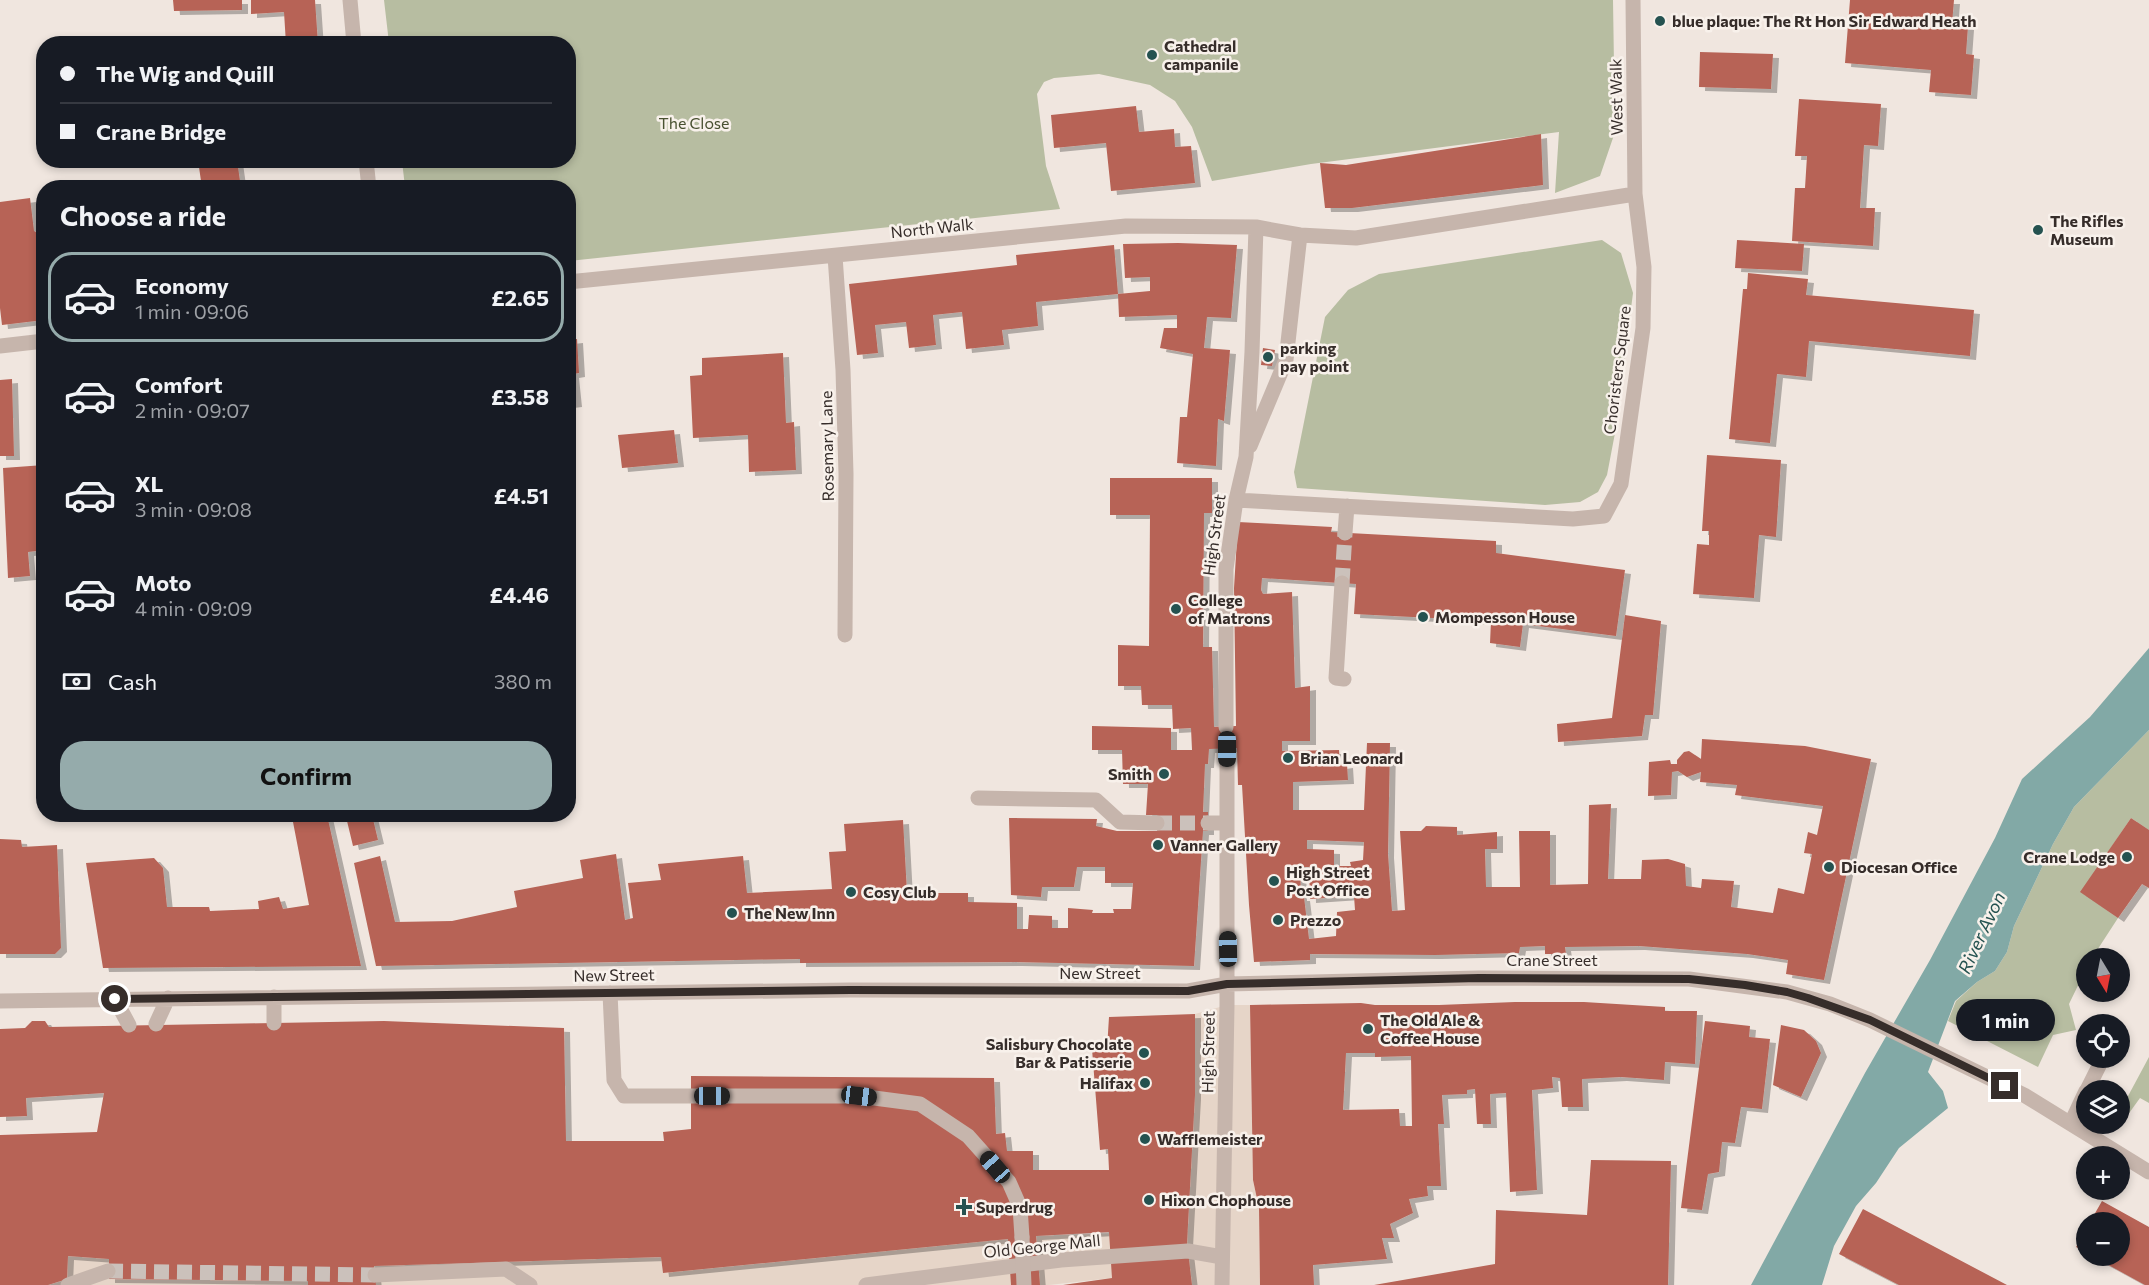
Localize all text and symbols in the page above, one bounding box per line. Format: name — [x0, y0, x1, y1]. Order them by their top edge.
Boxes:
place label: blue plaque: The Rt Hon Sir Edward Heath — [1672, 11, 1976, 30]
marker: blue plaque: The Rt Hon Sir Edward Heath — [1653, 14, 1667, 28]
place label: Cathedral campanile — [1164, 36, 1239, 73]
marker: Cathedral campanile — [1145, 48, 1159, 62]
street label: West Walk — [1605, 58, 1626, 136]
text: The Wig and Quill — [96, 60, 274, 87]
park label: The Close — [658, 113, 730, 132]
text: Crane Bridge — [96, 118, 226, 145]
text: Choose a ride — [60, 199, 226, 232]
place label: The Rifles Museum — [2050, 211, 2123, 248]
street label: North Walk — [889, 214, 975, 241]
marker: The Rifles Museum — [2031, 223, 2045, 237]
icon: car — [63, 270, 117, 324]
text: Economy — [135, 272, 229, 299]
text: £2.65 — [491, 284, 549, 311]
text: 1 min · 09:06 — [135, 299, 249, 323]
street label: Choristers Square — [1599, 305, 1634, 435]
place label: parking pay point — [1280, 338, 1349, 375]
marker: parking pay point — [1261, 350, 1275, 364]
icon: car — [63, 369, 117, 423]
text: Comfort — [135, 371, 223, 398]
text: £3.58 — [491, 383, 549, 410]
street label: Rosemary Lane — [816, 391, 837, 501]
text: 2 min · 09:07 — [135, 398, 250, 422]
icon: car — [63, 468, 117, 522]
text: XL — [135, 470, 163, 497]
text: £4.51 — [494, 482, 549, 509]
street label: High Street — [1198, 492, 1229, 577]
text: 3 min · 09:08 — [135, 497, 252, 521]
icon: car — [63, 567, 117, 621]
text: Moto — [135, 569, 191, 596]
text: £4.46 — [490, 581, 549, 608]
place label: College of Matrons — [1188, 590, 1270, 627]
text: 4 min · 09:09 — [135, 596, 252, 620]
marker: College of Matrons — [1169, 602, 1183, 616]
place label: Mompesson House — [1435, 607, 1575, 626]
marker: Mompesson House — [1416, 610, 1430, 624]
icon: cash — [60, 665, 93, 698]
text: Cash — [108, 668, 157, 695]
text: 380 m — [494, 669, 552, 693]
car — [1218, 731, 1236, 767]
button: Confirm — [60, 741, 552, 810]
place label: Brian Leonard — [1300, 748, 1403, 767]
marker: Brian Leonard — [1281, 751, 1295, 765]
place label: Smith — [1108, 764, 1152, 783]
marker: Smith — [1157, 767, 1171, 781]
place label: Vanner Gallery — [1170, 835, 1278, 854]
marker: Vanner Gallery — [1151, 838, 1165, 852]
place label: Crane Lodge — [2023, 847, 2115, 866]
marker: Crane Lodge — [2120, 850, 2134, 864]
place label: Diocesan Office — [1841, 857, 1957, 876]
marker: Diocesan Office — [1822, 860, 1836, 874]
place label: High Street Post Office — [1286, 862, 1370, 899]
marker: High Street Post Office — [1267, 874, 1281, 888]
place label: Cosy Club — [863, 882, 936, 901]
marker: Cosy Club — [844, 885, 858, 899]
water label: River Avon — [1953, 888, 2010, 977]
place label: The New Inn — [744, 903, 835, 922]
marker: The New Inn — [725, 906, 739, 920]
place label: Prezzo — [1290, 910, 1342, 929]
marker: Prezzo — [1271, 913, 1285, 927]
car — [1219, 931, 1237, 967]
north arrow — [2076, 948, 2130, 1002]
map controls — [2076, 948, 2130, 1266]
street label: Crane Street — [1506, 950, 1598, 969]
street label: New Street — [1059, 963, 1141, 982]
street label: New Street — [573, 964, 655, 985]
route start — [101, 985, 128, 1012]
callout: 1 min — [1956, 999, 2054, 1041]
text: 1 min — [1982, 1008, 2029, 1032]
street label: High Street — [1197, 1010, 1218, 1093]
place label: The Old Ale & Coffee House — [1380, 1010, 1481, 1047]
button: locate — [2076, 1014, 2130, 1068]
marker: The Old Ale & Coffee House — [1361, 1022, 1375, 1036]
place label: Salisbury Chocolate Bar & Patisserie — [986, 1034, 1132, 1071]
marker: Salisbury Chocolate Bar & Patisserie — [1137, 1046, 1151, 1060]
route end — [1991, 1072, 2018, 1099]
place label: Halifax — [1080, 1073, 1133, 1092]
marker: Halifax — [1138, 1076, 1152, 1090]
button: layers — [2076, 1080, 2130, 1134]
car — [840, 1085, 878, 1107]
car — [694, 1087, 730, 1105]
place label: Wafflemeister — [1157, 1129, 1263, 1148]
marker: Wafflemeister — [1138, 1132, 1152, 1146]
button: + — [2076, 1146, 2130, 1200]
car — [976, 1148, 1014, 1186]
place label: Hixon Chophouse — [1161, 1190, 1291, 1209]
marker: Hixon Chophouse — [1142, 1193, 1156, 1207]
place label: Superdrug — [976, 1197, 1053, 1216]
marker: Superdrug — [957, 1200, 971, 1214]
button: − — [2076, 1212, 2130, 1266]
street label: Old George Mall — [983, 1230, 1101, 1261]

